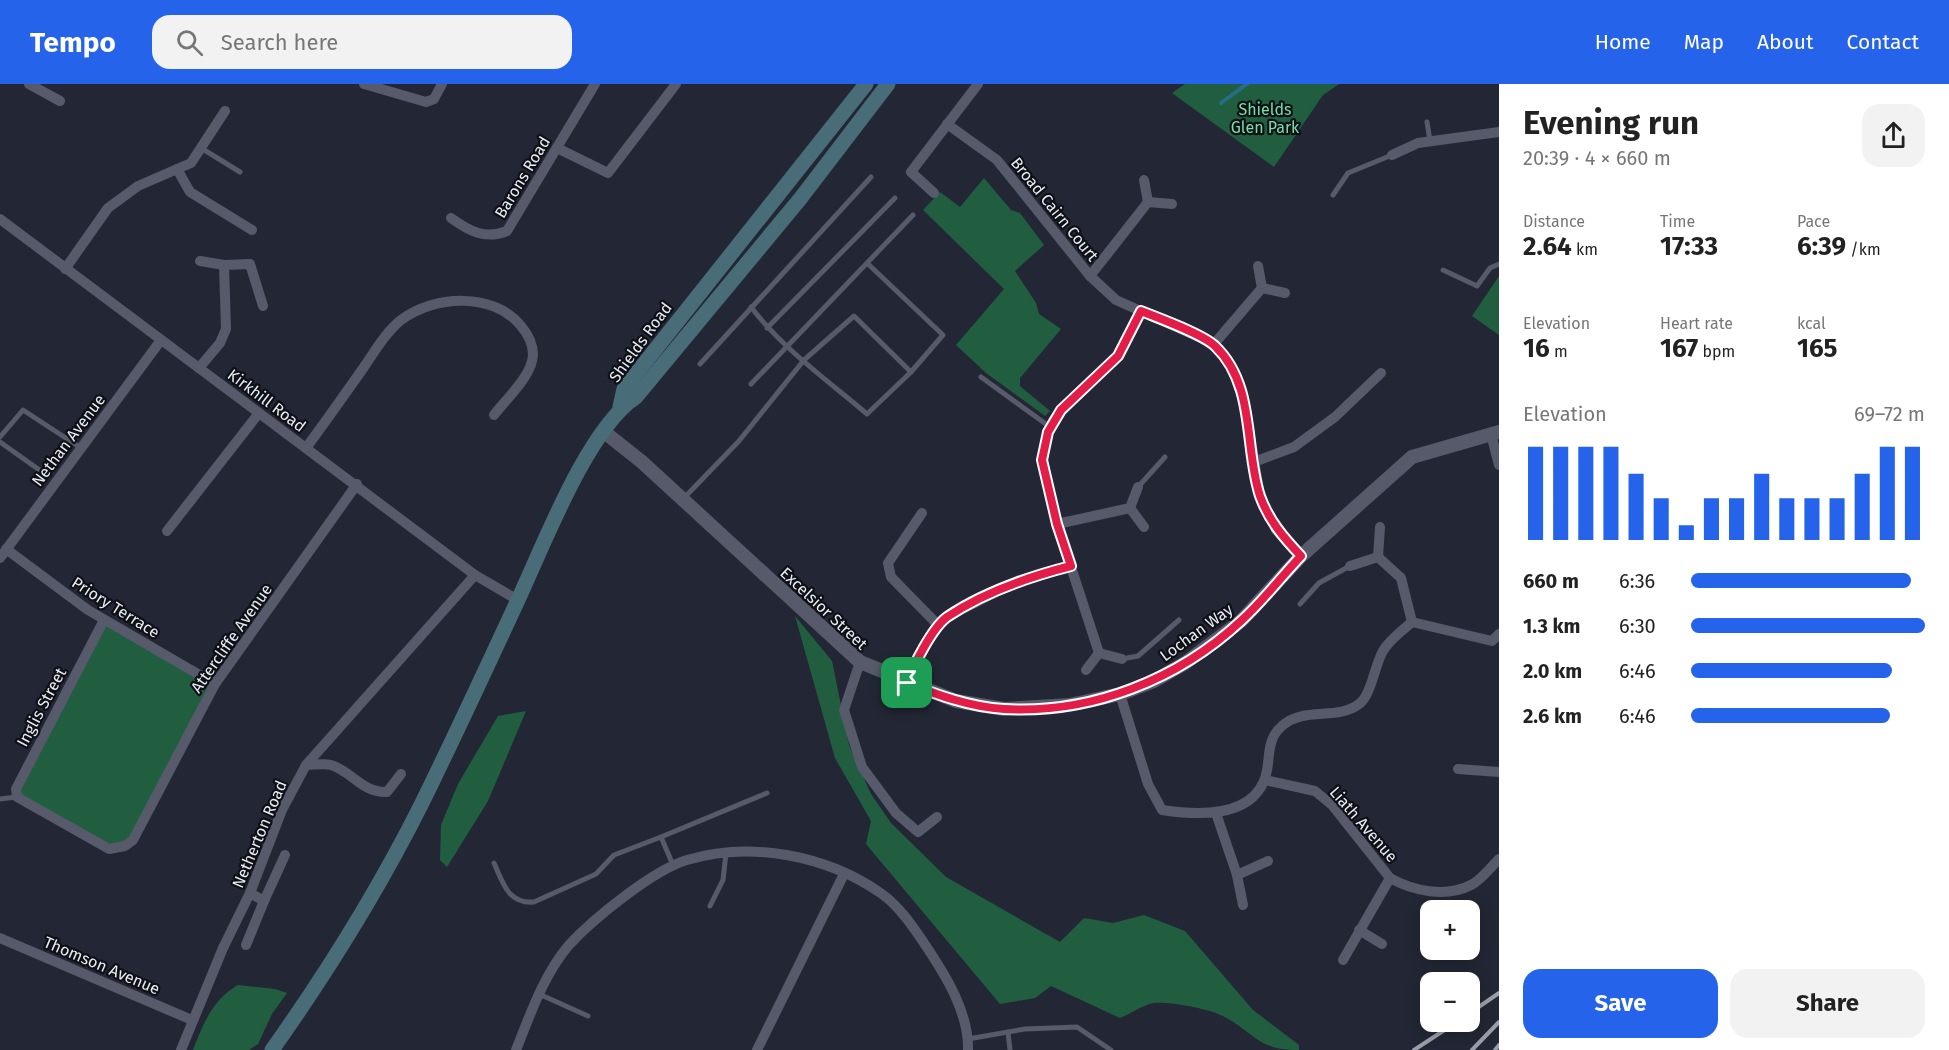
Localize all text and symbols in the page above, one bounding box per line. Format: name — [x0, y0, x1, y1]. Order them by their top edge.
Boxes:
search box — [152, 15, 572, 69]
text: Tempo — [30, 26, 116, 59]
icon: search — [173, 26, 206, 59]
text: Search here — [221, 29, 338, 56]
text: Home — [1595, 29, 1651, 55]
text: Map — [1684, 29, 1724, 55]
text: About — [1757, 29, 1814, 55]
text: Contact — [1847, 29, 1919, 55]
park label: Shields Glen Park — [1231, 100, 1300, 137]
text: Evening run — [1523, 103, 1699, 143]
button: share — [1862, 104, 1925, 167]
street label: Barons Road — [491, 133, 554, 221]
text: 20:39 · 4 × 660 m — [1523, 146, 1671, 170]
street label: Broad Cairn Court — [1007, 154, 1102, 265]
text: Distance — [1523, 212, 1585, 231]
text: Time — [1660, 212, 1695, 231]
text: Pace — [1797, 212, 1830, 231]
text: 2.64 — [1523, 231, 1572, 262]
text: 17:33 — [1660, 231, 1718, 262]
text: 6:39 — [1797, 231, 1846, 262]
text: km — [1572, 240, 1598, 259]
text: /km — [1846, 240, 1881, 259]
street label: Shields Road — [605, 299, 676, 386]
text: Elevation — [1523, 314, 1590, 333]
text: Heart rate — [1660, 314, 1733, 333]
text: kcal — [1797, 314, 1826, 333]
text: 16 — [1523, 333, 1550, 364]
text: 167 — [1660, 333, 1698, 364]
text: 165 — [1797, 333, 1838, 364]
text: m — [1550, 342, 1568, 361]
text: bpm — [1698, 342, 1735, 361]
street label: Kirkhill Road — [224, 365, 309, 436]
street label: Nethan Avenue — [28, 391, 109, 490]
text: Elevation — [1523, 402, 1607, 426]
text: 69–72 m — [1854, 402, 1925, 426]
street label: Excelsior Street — [776, 563, 871, 654]
text: 660 m — [1523, 569, 1579, 593]
text: 6:36 — [1619, 569, 1655, 593]
street label: Priory Terrace — [68, 573, 163, 642]
street label: Attercliffe Avenue — [187, 580, 276, 696]
street label: Lochan Way — [1156, 600, 1236, 665]
text: 1.3 km — [1523, 614, 1580, 638]
text: 6:30 — [1619, 614, 1656, 638]
pin — [881, 657, 932, 708]
text: 2.0 km — [1523, 659, 1582, 683]
text: 6:46 — [1619, 659, 1656, 683]
street label: Inglis Street — [13, 664, 70, 750]
icon: arrive — [890, 666, 923, 699]
text: 2.6 km — [1523, 704, 1582, 728]
text: 6:46 — [1619, 704, 1656, 728]
street label: Netherton Road — [228, 778, 291, 891]
street label: Liath Avenue — [1326, 783, 1402, 866]
map controls — [1420, 900, 1480, 1032]
button: + — [1420, 900, 1480, 960]
street label: Thomson Avenue — [41, 932, 163, 998]
button: Save — [1523, 969, 1718, 1038]
button: Share — [1730, 969, 1925, 1038]
button: − — [1420, 972, 1480, 1032]

